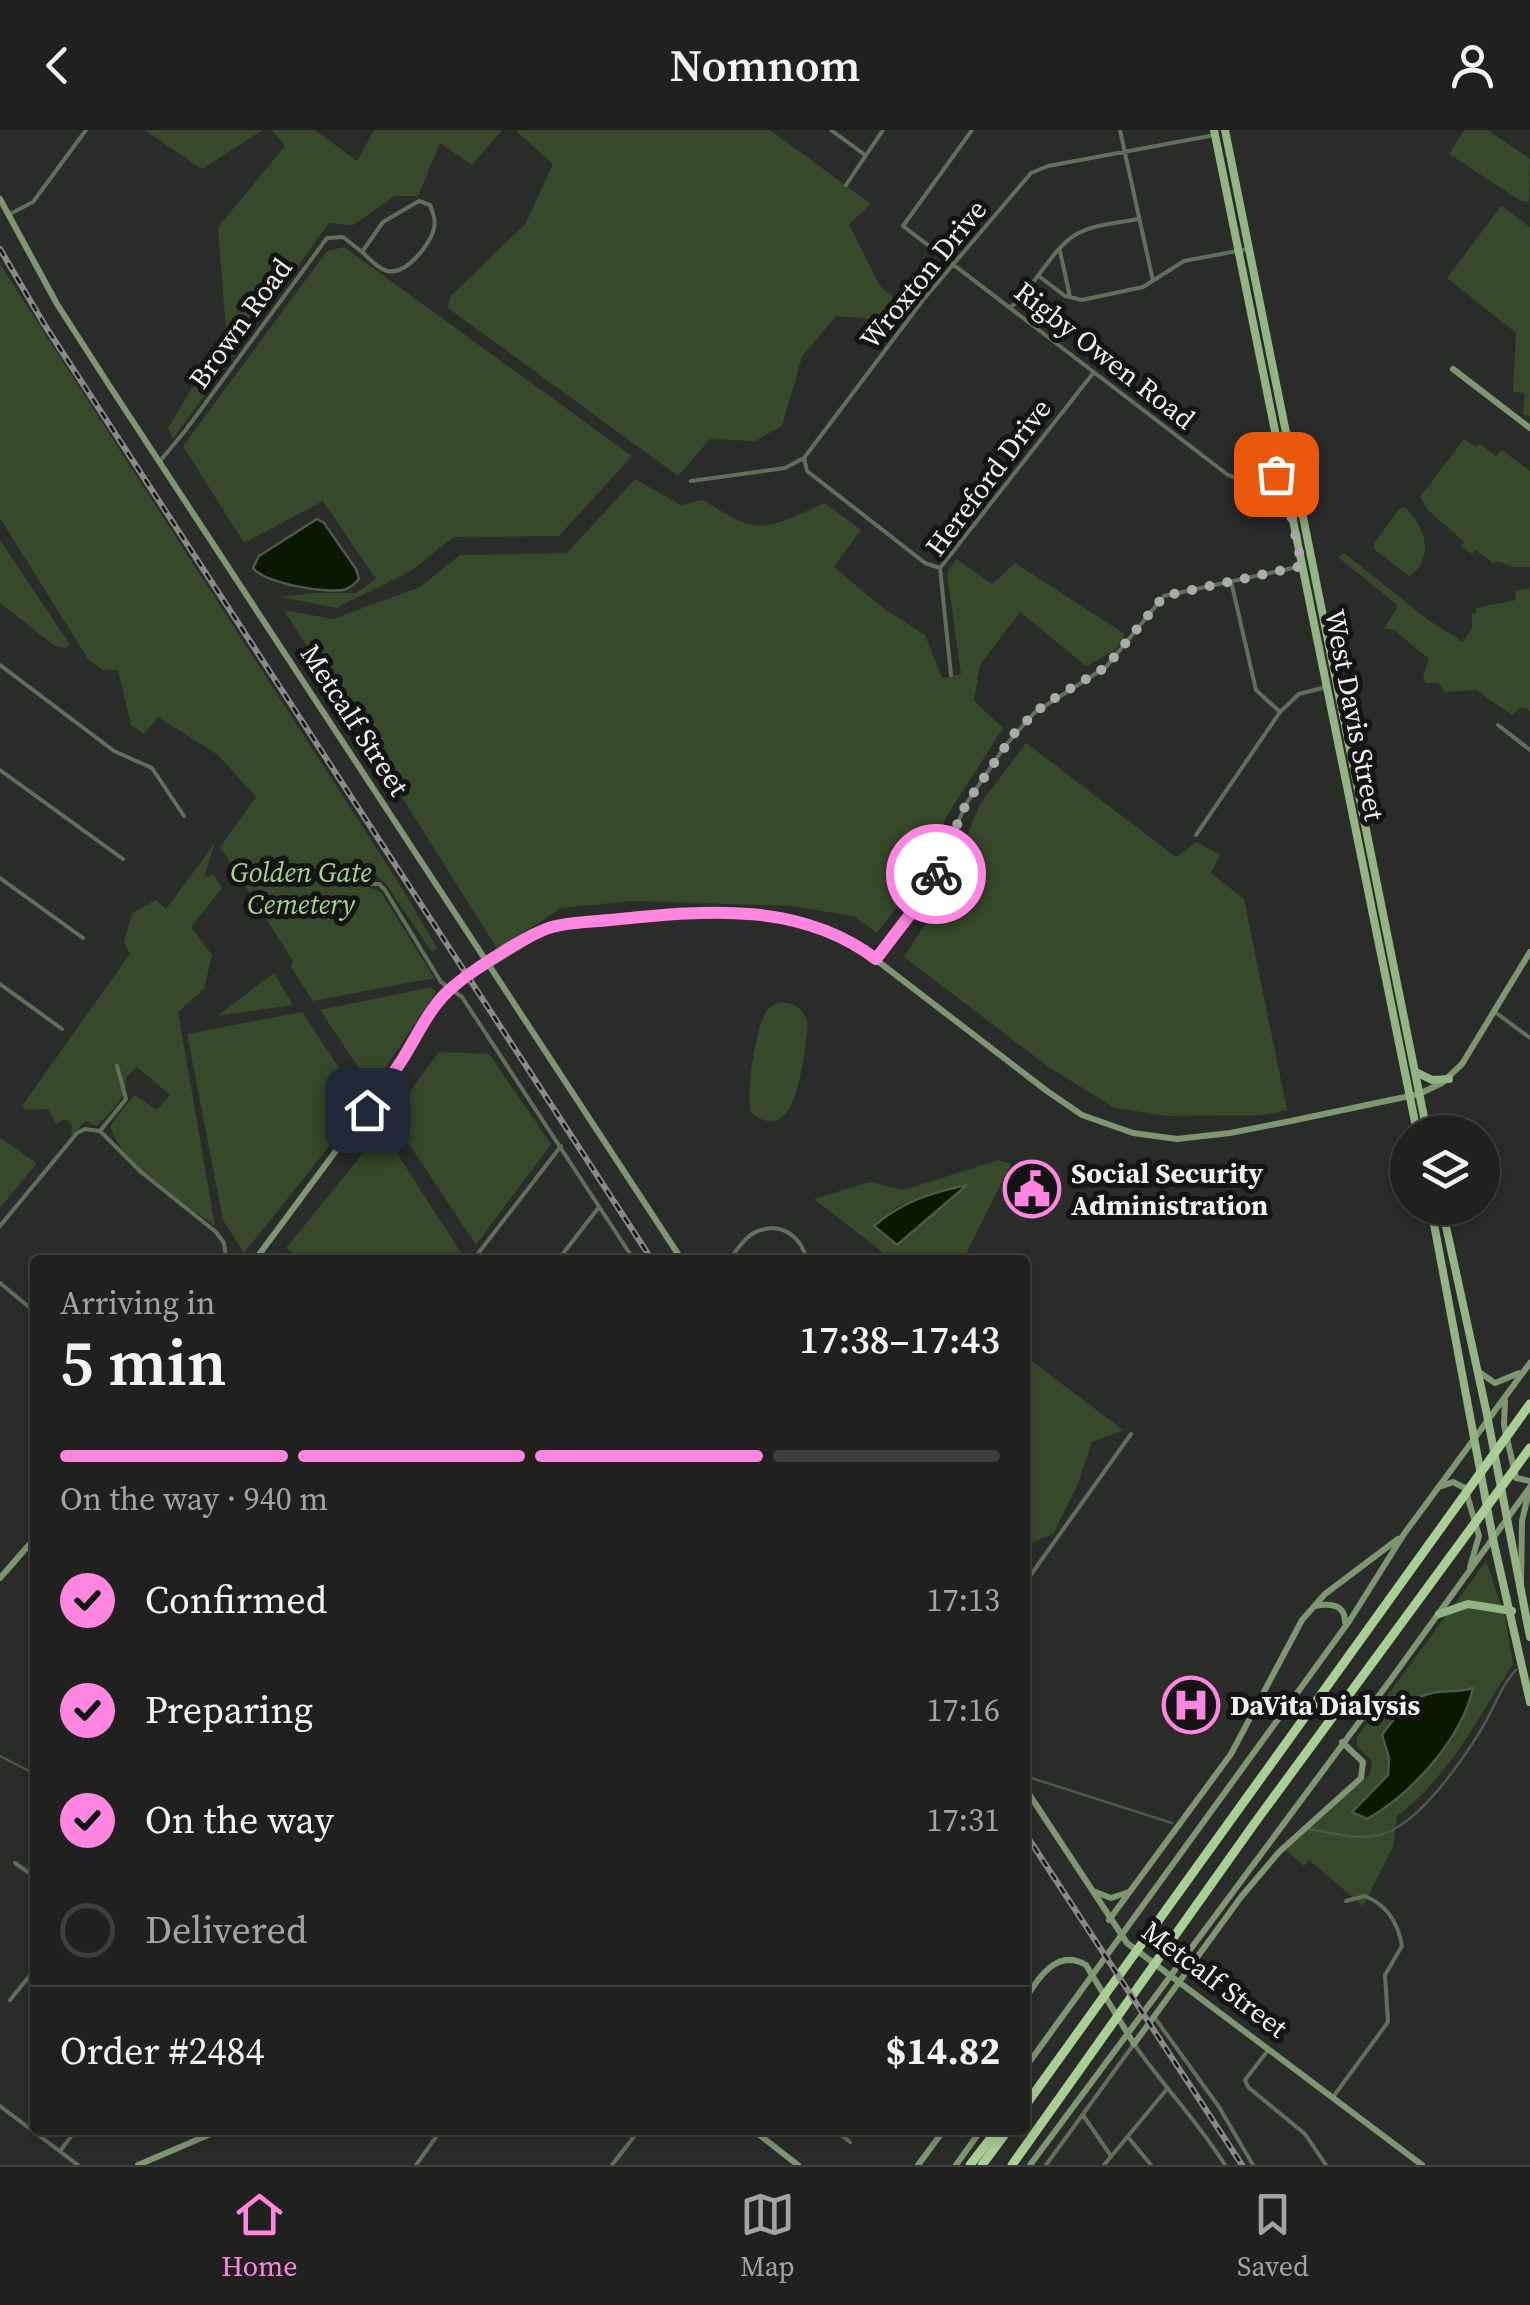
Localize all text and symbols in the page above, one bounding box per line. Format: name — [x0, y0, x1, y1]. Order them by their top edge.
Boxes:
text: Nomnom — [670, 34, 860, 96]
icon: back — [30, 38, 85, 93]
icon: person — [1445, 38, 1500, 93]
street label: Wroxton Drive — [851, 191, 995, 357]
street label: Brown Road — [180, 250, 300, 396]
street label: Rigby Owen Road — [1007, 272, 1203, 438]
street label: Hereford Drive — [916, 391, 1060, 563]
pin — [1234, 432, 1319, 517]
icon: bag — [1249, 447, 1304, 502]
street label: West Davis Street — [1316, 606, 1394, 825]
street label: Metcalf Street — [292, 637, 419, 804]
courier — [886, 824, 986, 924]
icon: bike — [909, 847, 964, 902]
park label: Golden Gate Cemetery — [230, 853, 372, 923]
pin — [325, 1068, 410, 1153]
icon: home — [340, 1083, 395, 1138]
map controls — [1390, 1115, 1500, 1225]
button: layers — [1390, 1115, 1500, 1225]
place label: Social Security Administration — [1071, 1154, 1268, 1224]
public building icon: Social Security Administration — [1002, 1159, 1062, 1219]
text: Arriving in — [60, 1281, 215, 1325]
text: 17:38–17:43 — [799, 1314, 1000, 1366]
text: 5 min — [60, 1318, 227, 1407]
text: On the way · 940 m — [60, 1477, 328, 1521]
icon: check — [60, 1573, 115, 1628]
text: Confirmed — [145, 1574, 327, 1626]
text: 17:13 — [926, 1578, 1000, 1622]
hospital icon: DaVita Dialysis — [1161, 1675, 1221, 1735]
icon: check — [60, 1683, 115, 1738]
text: Preparing — [145, 1684, 313, 1736]
place label: DaVita Dialysis — [1230, 1686, 1420, 1724]
text: 17:16 — [926, 1688, 1000, 1732]
icon: check — [60, 1793, 115, 1848]
text: On the way — [145, 1794, 334, 1846]
text: 17:31 — [926, 1798, 1000, 1842]
text: Delivered — [145, 1904, 308, 1956]
street label: Metcalf Street — [1134, 1912, 1296, 2047]
text: Order #2484 — [60, 2025, 264, 2077]
text: $14.82 — [886, 2025, 1000, 2077]
tab: Home — [221, 2187, 298, 2285]
tab: Map — [740, 2187, 795, 2285]
tab: Saved — [1237, 2187, 1309, 2285]

